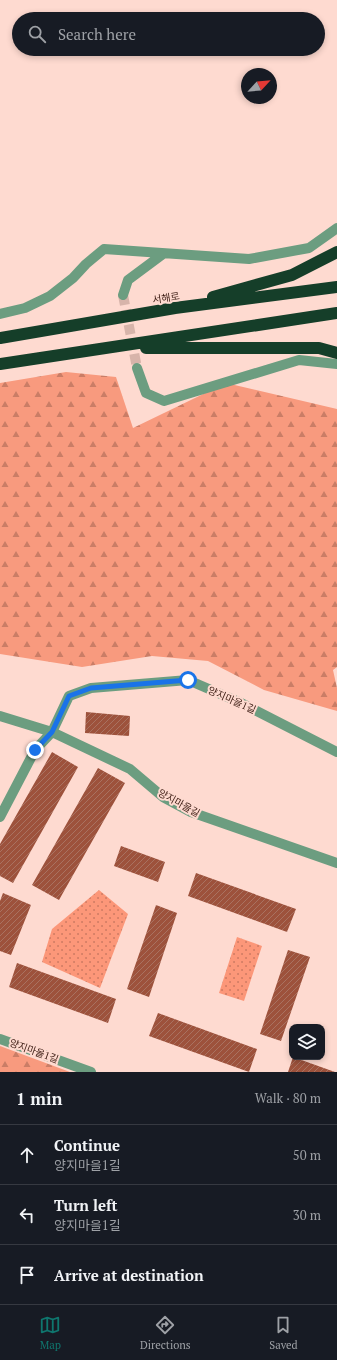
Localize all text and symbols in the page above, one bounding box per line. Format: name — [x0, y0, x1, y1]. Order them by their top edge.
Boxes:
search box — [12, 12, 325, 56]
icon: search — [26, 23, 48, 45]
text: Search here — [58, 24, 136, 44]
north arrow — [241, 68, 277, 104]
street label: 서해로 — [151, 289, 181, 307]
route start — [179, 671, 197, 689]
street label: 양지마을1길 — [206, 684, 258, 716]
route end — [26, 741, 44, 759]
street label: 양지마을길 — [156, 786, 202, 820]
map controls — [289, 1024, 325, 1060]
button: layers — [289, 1024, 325, 1060]
street label: 양지마을1길 — [8, 1036, 60, 1066]
text: 1 min — [16, 1087, 63, 1110]
text: Walk · 80 m — [255, 1089, 321, 1107]
text: Continue — [54, 1135, 120, 1155]
icon: ahead — [16, 1144, 38, 1166]
text: 50 m — [293, 1146, 321, 1164]
text: 양지마을1길 — [54, 1156, 121, 1174]
text: Turn left — [54, 1195, 118, 1215]
icon: left — [16, 1204, 38, 1226]
text: 30 m — [293, 1206, 321, 1224]
text: 양지마을1길 — [54, 1216, 121, 1234]
icon: arrive — [16, 1264, 38, 1286]
text: Arrive at destination — [54, 1265, 204, 1285]
tab: Map — [39, 1314, 61, 1352]
tab: Directions — [140, 1314, 191, 1352]
tab: Saved — [269, 1314, 298, 1352]

